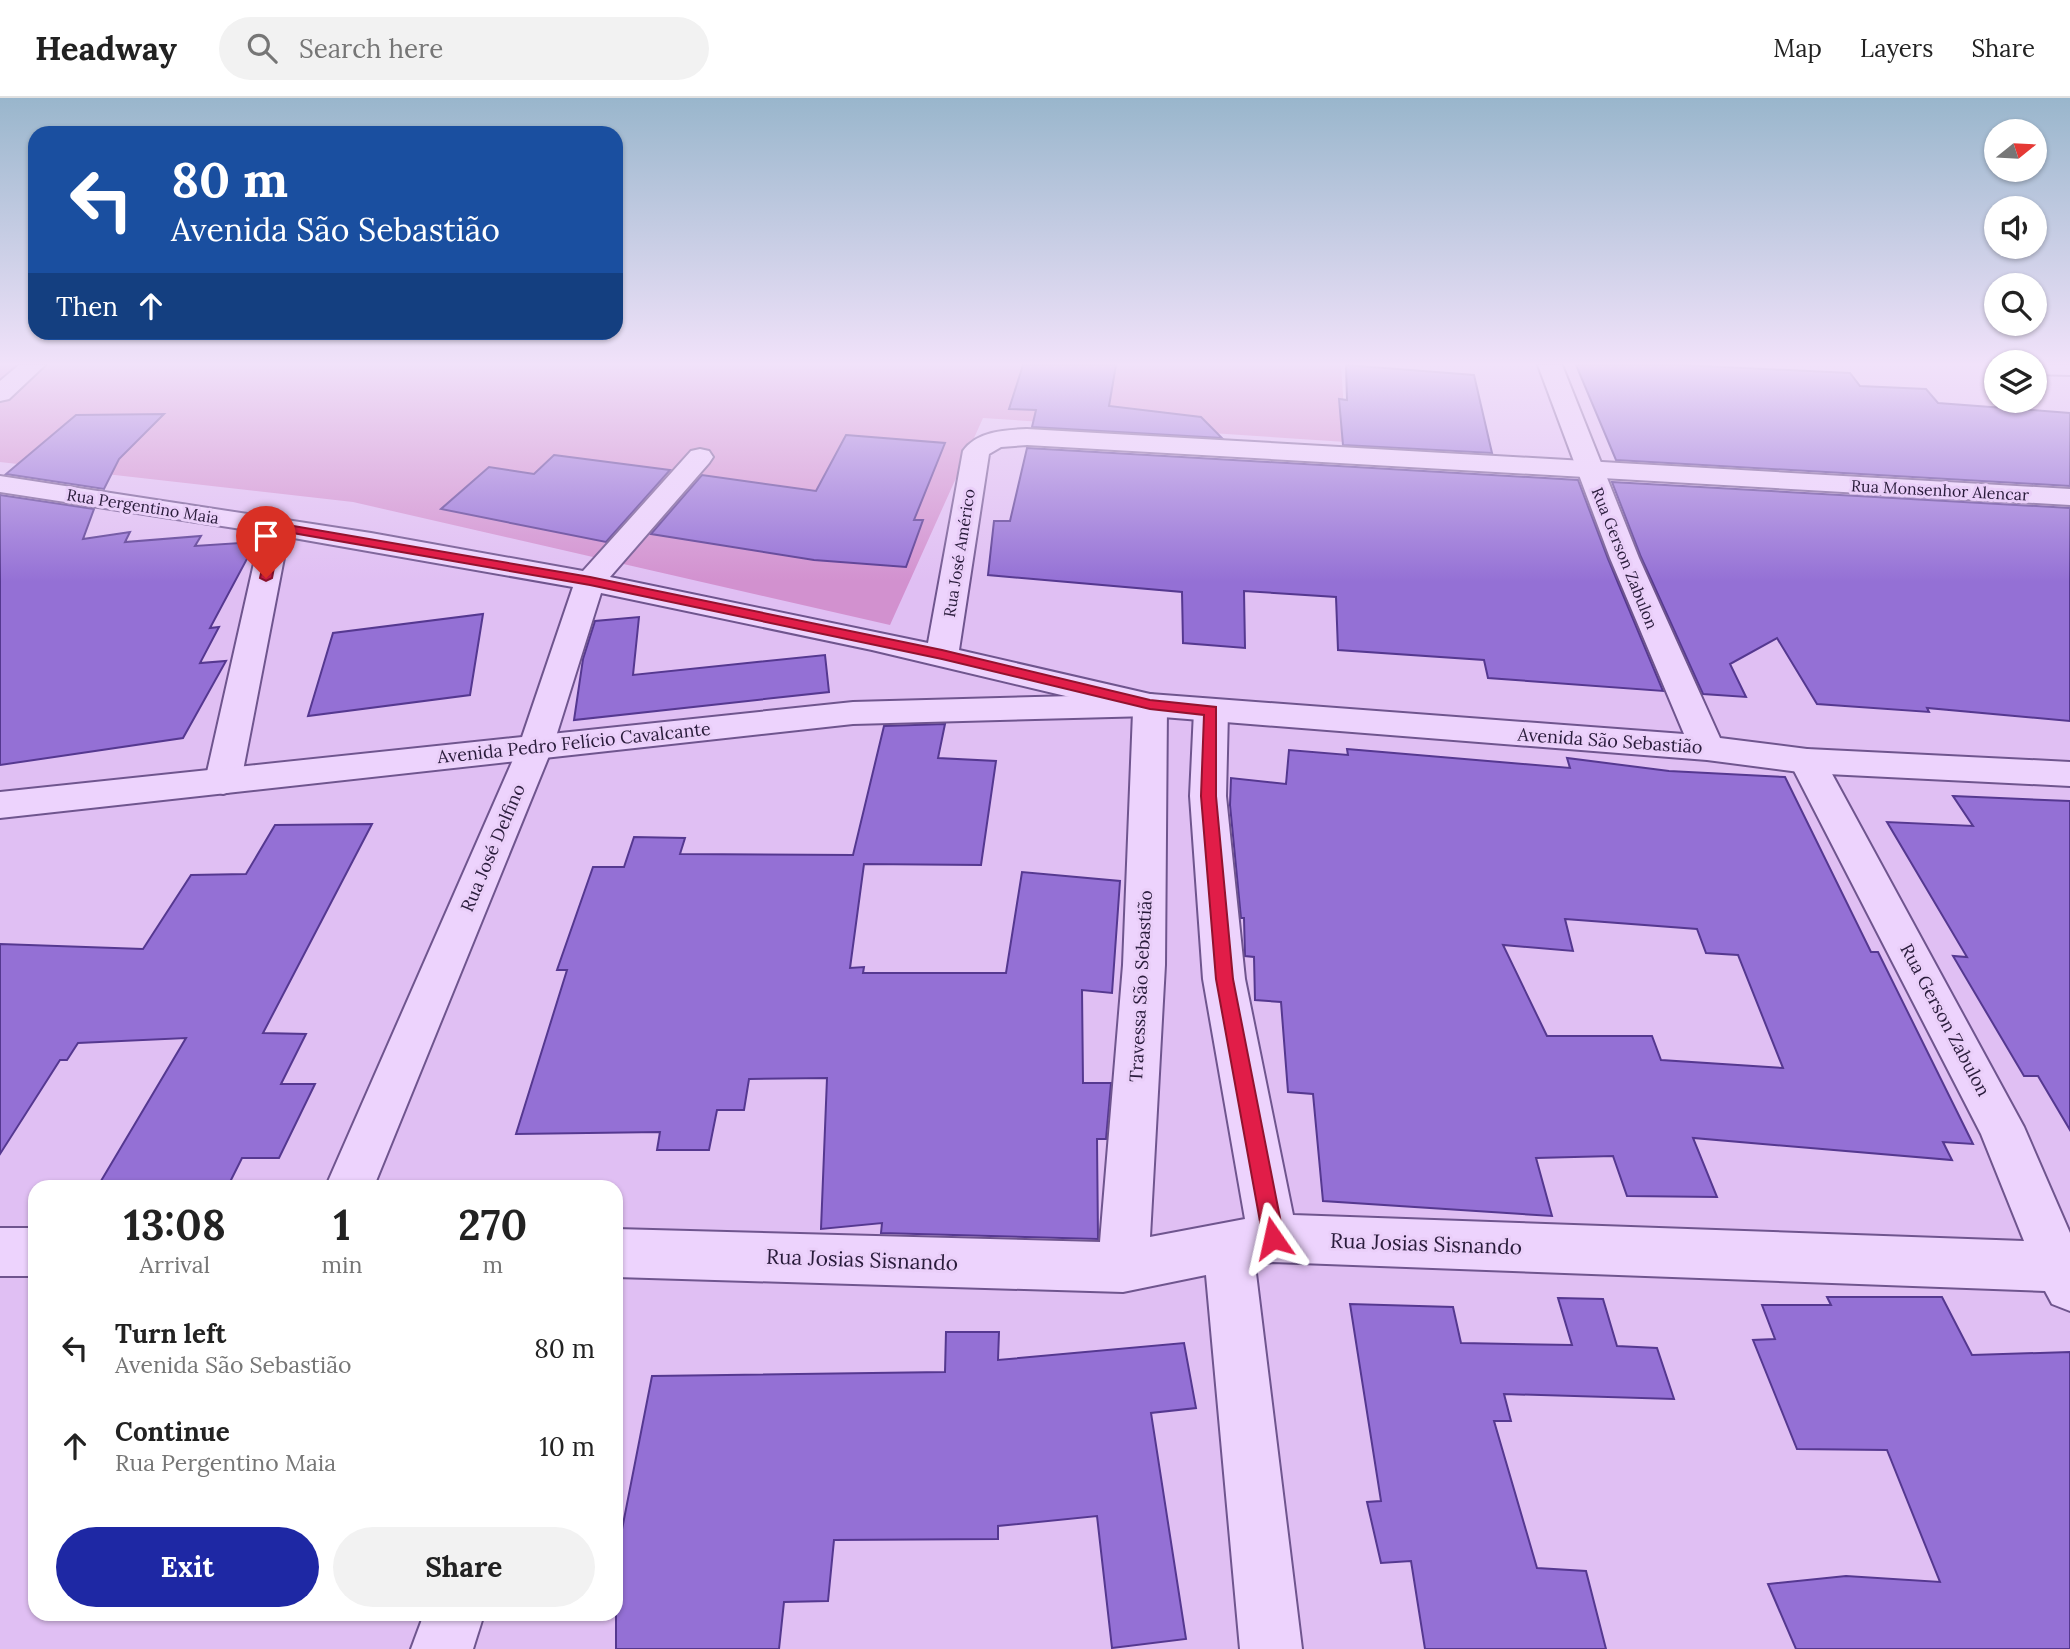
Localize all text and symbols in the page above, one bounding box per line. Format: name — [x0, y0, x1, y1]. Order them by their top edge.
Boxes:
search box — [219, 17, 709, 80]
text: Headway — [35, 27, 177, 69]
icon: search — [243, 29, 281, 67]
text: Search here — [299, 32, 443, 65]
text: Map — [1773, 33, 1822, 64]
text: Layers — [1860, 33, 1933, 64]
text: Share — [1971, 33, 2035, 64]
north arrow — [1984, 119, 2048, 182]
map controls — [1984, 119, 2047, 413]
text: 80 m — [171, 148, 288, 210]
icon: left — [56, 154, 147, 245]
button: sound — [1984, 196, 2047, 259]
text: Avenida São Sebastião — [171, 209, 500, 250]
button: search — [1984, 273, 2047, 336]
icon: ahead — [132, 287, 170, 325]
text: Then — [56, 290, 118, 323]
button: layers — [1984, 350, 2047, 413]
street label: Rua Monsenhor Alencar — [1851, 475, 2029, 505]
street label: Rua Pergentino Maia — [65, 484, 221, 528]
street label: Rua Gerson Zabulon — [1587, 484, 1663, 632]
street label: Rua José Américo — [939, 487, 979, 619]
pin — [236, 506, 296, 578]
icon: arrive — [247, 517, 285, 555]
street label: Avenida Pedro Felício Cavalcante — [435, 717, 712, 768]
street label: Avenida São Sebastião — [1516, 723, 1703, 758]
street label: Rua José Delfino — [455, 780, 530, 915]
street label: Travessa São Sebastião — [1124, 889, 1157, 1082]
street label: Rua Gerson Zabulon — [1895, 939, 1995, 1100]
text: 13:08 — [124, 1198, 226, 1252]
text: 1 — [333, 1198, 351, 1252]
text: 270 — [458, 1198, 527, 1252]
position arrow — [1236, 1201, 1310, 1275]
street label: Rua Josias Sisnando — [1329, 1227, 1523, 1260]
street label: Rua Josias Sisnando — [765, 1243, 959, 1276]
text: Arrival — [140, 1250, 210, 1279]
text: min — [322, 1250, 363, 1279]
text: m — [482, 1250, 503, 1279]
text: Turn left — [115, 1317, 226, 1350]
icon: left — [56, 1329, 94, 1367]
text: 80 m — [534, 1332, 595, 1365]
text: Avenida São Sebastião — [115, 1350, 352, 1379]
text: Continue — [115, 1415, 230, 1448]
icon: ahead — [56, 1427, 94, 1465]
text: 10 m — [539, 1430, 595, 1463]
text: Rua Pergentino Maia — [115, 1448, 336, 1477]
button: Exit — [56, 1527, 319, 1607]
button: Share — [333, 1527, 595, 1607]

